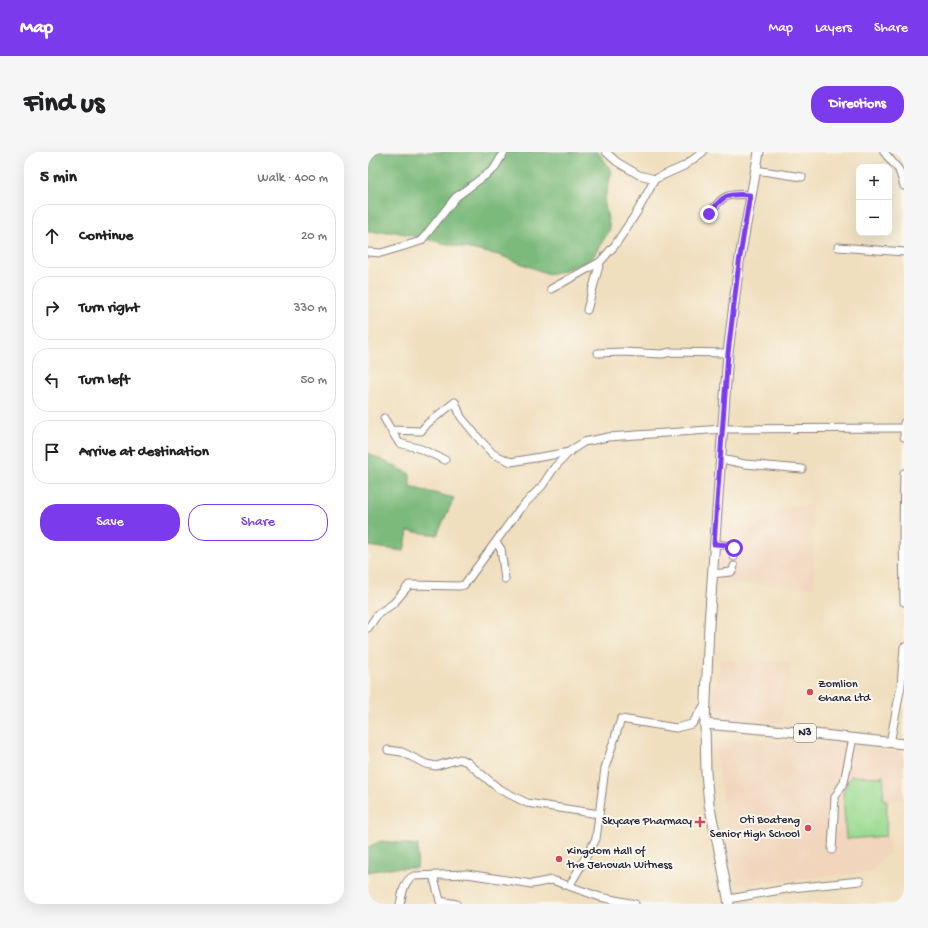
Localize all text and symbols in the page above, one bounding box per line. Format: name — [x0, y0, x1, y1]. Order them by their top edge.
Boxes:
text: Map — [20, 17, 53, 40]
text: Map — [769, 20, 793, 37]
text: Layers — [815, 20, 852, 37]
text: Share — [874, 20, 908, 37]
button: Directions — [811, 86, 904, 123]
text: Find us — [24, 88, 104, 121]
map controls — [856, 164, 892, 236]
button: + — [856, 164, 892, 200]
text: 5 min — [40, 168, 77, 188]
text: Walk · 400 m — [258, 171, 328, 186]
button: − — [856, 200, 892, 236]
route end — [700, 205, 718, 223]
icon: ahead — [41, 225, 63, 247]
text: Continue — [79, 227, 133, 245]
text: 20 m — [301, 229, 327, 244]
icon: right — [41, 297, 63, 319]
text: Turn right — [79, 299, 139, 317]
text: 330 m — [294, 301, 327, 316]
icon: left — [41, 369, 63, 391]
text: Turn left — [79, 371, 130, 389]
text: 50 m — [300, 373, 327, 388]
icon: arrive — [41, 441, 63, 463]
text: Arrive at destination — [79, 443, 209, 461]
button: Save — [40, 504, 180, 541]
button: Share — [188, 504, 328, 541]
route start — [725, 539, 743, 557]
place label: Zomlion Ghana Ltd — [818, 678, 871, 706]
marker: Zomlion Ghana Ltd — [805, 687, 815, 697]
road number: N3 — [794, 724, 816, 742]
place label: Oti Boateng Senior High School — [710, 814, 800, 842]
place label: Skycare Pharmacy — [602, 815, 692, 829]
marker: Skycare Pharmacy — [695, 817, 705, 827]
marker: Oti Boateng Senior High School — [803, 823, 813, 833]
place label: Kingdom Hall of the Jehovah Witness — [566, 845, 673, 873]
marker: Kingdom Hall of the Jehovah Witness — [554, 854, 564, 864]

